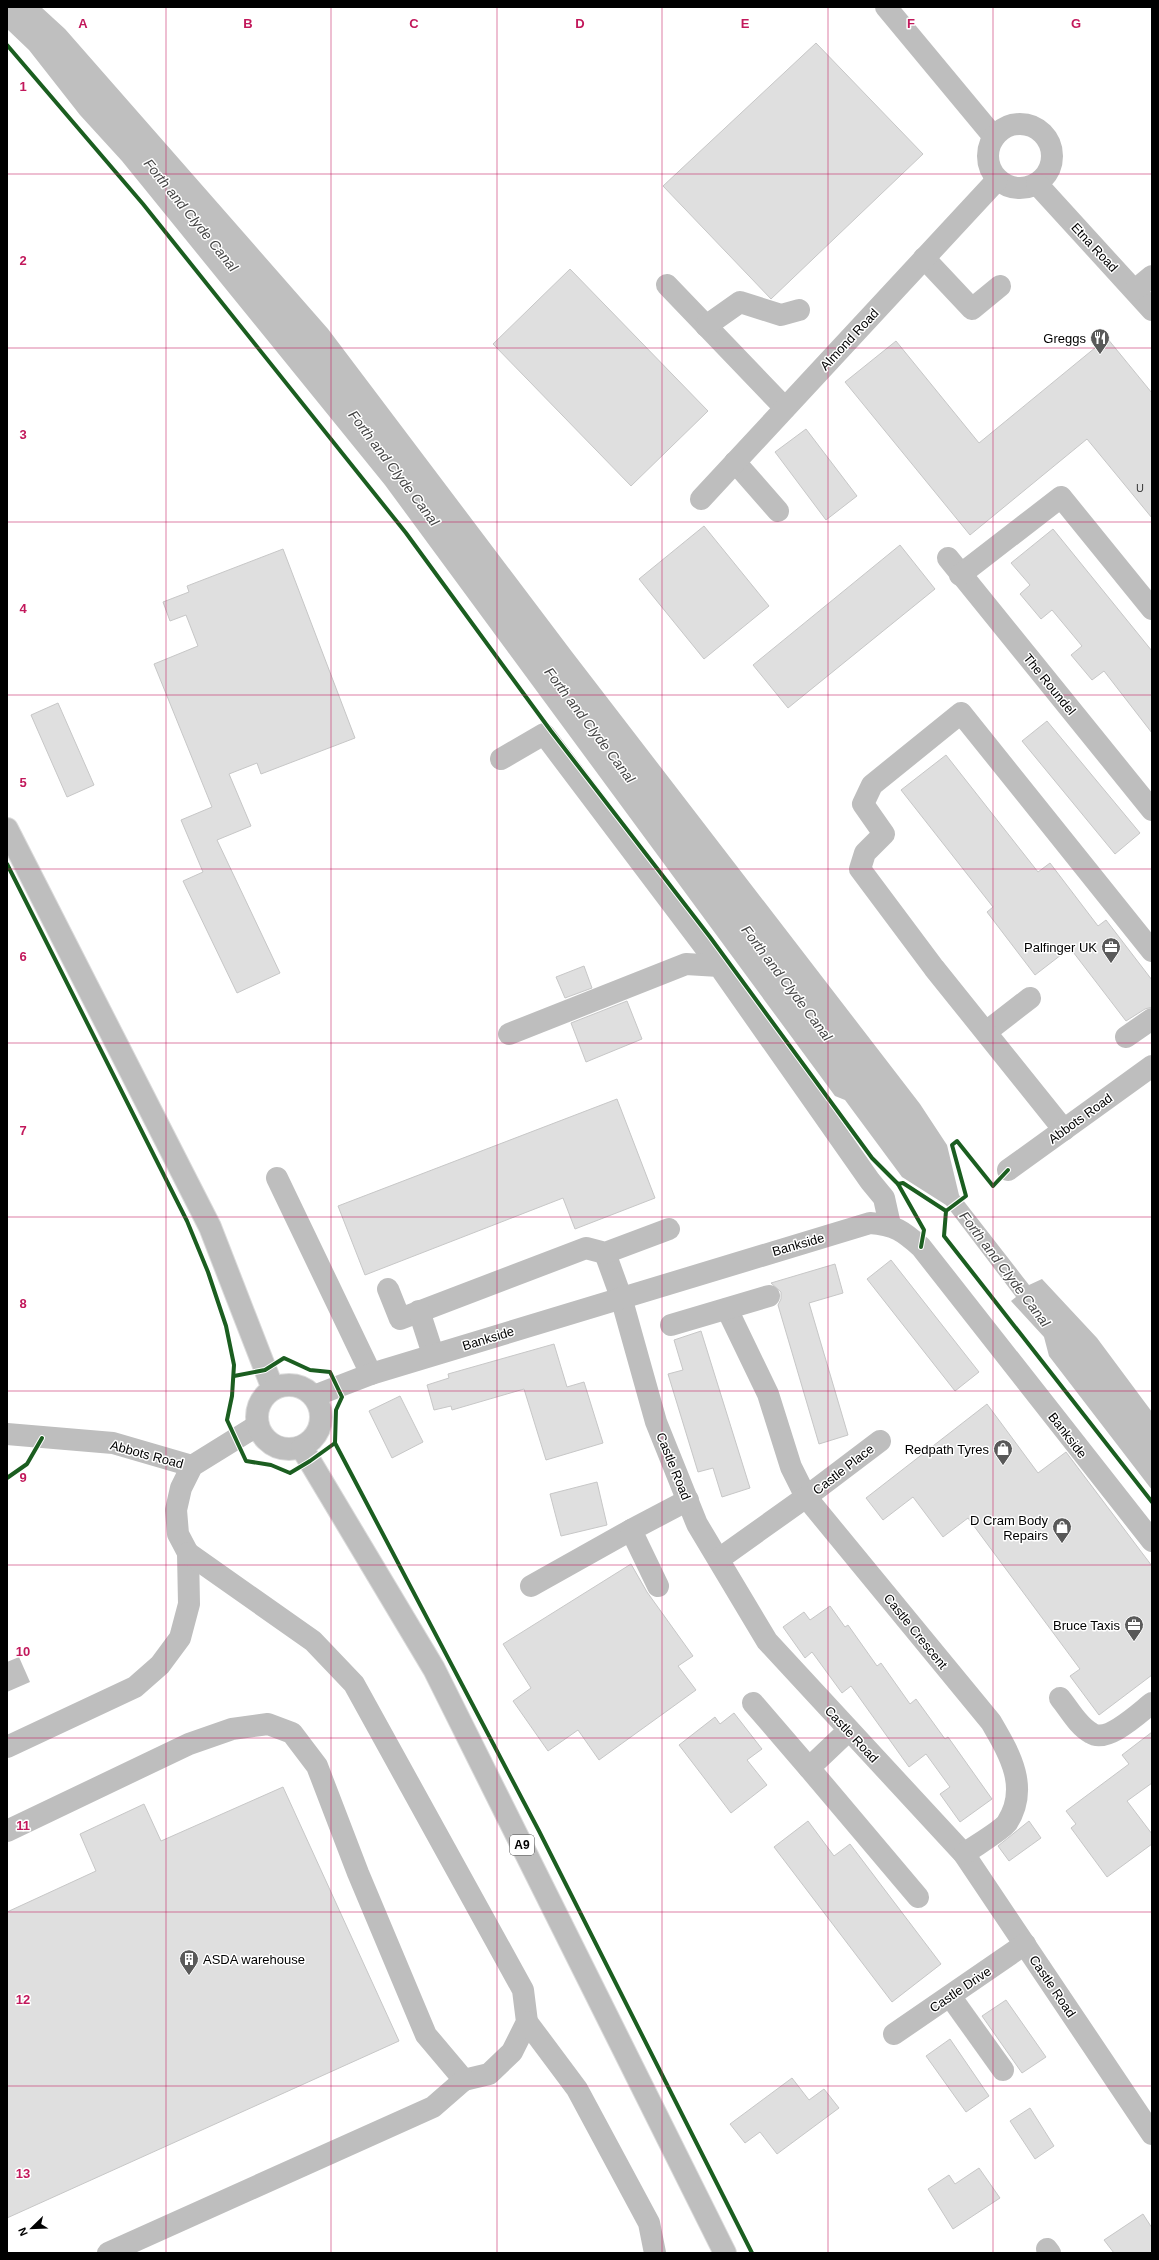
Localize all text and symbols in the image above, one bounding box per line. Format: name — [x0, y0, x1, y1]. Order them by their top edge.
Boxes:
text: A — [78, 16, 88, 31]
text: B — [243, 16, 253, 31]
text: C — [409, 16, 419, 31]
text: D — [575, 16, 585, 31]
text: E — [741, 16, 750, 31]
text: F — [907, 16, 915, 31]
text: G — [1071, 16, 1081, 31]
text: 1 — [19, 79, 27, 94]
water label: Forth and Clyde Canal — [141, 156, 242, 275]
street label: Etna Road — [1068, 220, 1121, 275]
text: 2 — [19, 253, 27, 268]
street label: Almond Road — [817, 305, 882, 373]
restaurant icon: Greggs — [1089, 327, 1111, 355]
place label: Greggs — [1043, 331, 1086, 346]
water label: Forth and Clyde Canal — [345, 407, 443, 529]
text: 3 — [19, 427, 27, 442]
house number: U — [1136, 482, 1144, 494]
text: 4 — [19, 601, 27, 616]
street label: The Roundel — [1020, 651, 1079, 718]
water label: Forth and Clyde Canal — [541, 664, 639, 786]
text: 5 — [19, 775, 27, 790]
water label: Forth and Clyde Canal — [738, 922, 836, 1044]
office icon: Palfinger UK — [1100, 936, 1122, 964]
place label: Palfinger UK — [1024, 940, 1097, 955]
text: 6 — [19, 949, 27, 964]
street label: Abbots Road — [1045, 1090, 1115, 1147]
text: 7 — [19, 1123, 27, 1138]
water label: Forth and Clyde Canal — [956, 1208, 1054, 1330]
street label: Bankside — [770, 1230, 826, 1259]
text: 8 — [19, 1296, 27, 1311]
street label: Bankside — [460, 1323, 516, 1353]
street label: Bankside — [1045, 1410, 1090, 1461]
street label: Castle Road — [653, 1430, 694, 1502]
street label: Abbots Road — [109, 1438, 185, 1471]
shop icon: Redpath Tyres — [992, 1438, 1014, 1466]
street label: Castle Place — [810, 1441, 877, 1498]
place label: Redpath Tyres — [905, 1442, 989, 1457]
text: 9 — [19, 1470, 27, 1485]
place label: D Cram Body Repairs — [970, 1513, 1048, 1543]
shop icon: D Cram Body Repairs — [1051, 1516, 1073, 1544]
street label: Castle Crescent — [881, 1591, 951, 1672]
office icon: Bruce Taxis — [1123, 1614, 1145, 1642]
place label: Bruce Taxis — [1053, 1618, 1120, 1633]
text: 10 — [16, 1644, 30, 1659]
street label: Castle Road — [822, 1703, 882, 1766]
text: 11 — [16, 1818, 30, 1833]
road number: A9 — [510, 1835, 534, 1855]
building icon: ASDA warehouse — [178, 1948, 200, 1976]
place label: ASDA warehouse — [203, 1952, 305, 1967]
street label: Castle Road — [1026, 1952, 1079, 2020]
street label: Castle Drive — [927, 1963, 994, 2015]
text: 12 — [16, 1992, 30, 2007]
text: 13 — [16, 2166, 30, 2181]
north arrow — [12, 2208, 52, 2248]
text: N — [16, 2226, 30, 2238]

